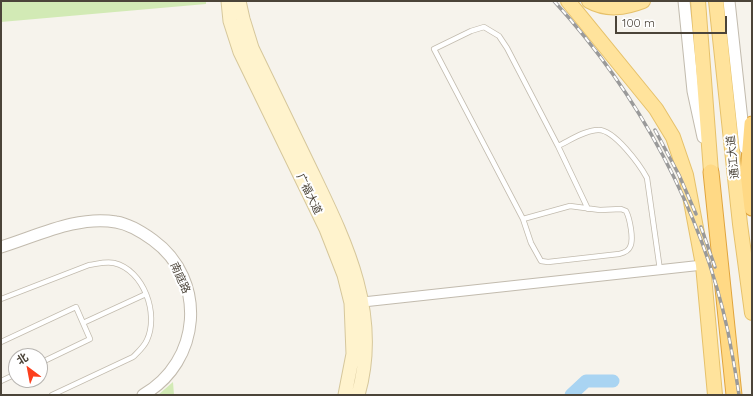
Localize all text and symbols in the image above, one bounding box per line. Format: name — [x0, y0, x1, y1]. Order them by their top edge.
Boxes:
scale bar — [617, 8, 729, 34]
text: 100 m — [622, 15, 655, 30]
street label: 通江大道 — [724, 134, 742, 180]
street label: 广福大道 — [293, 171, 325, 217]
street label: 南庭路 — [167, 260, 193, 296]
north arrow — [8, 348, 48, 388]
text: 北 — [14, 350, 31, 368]

